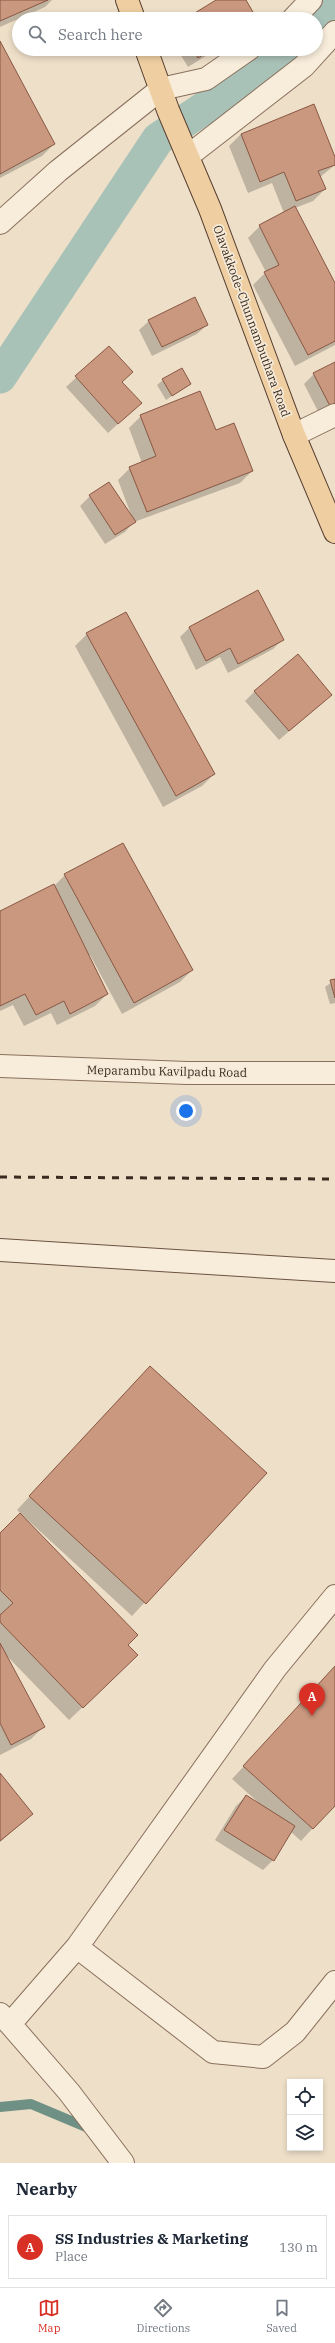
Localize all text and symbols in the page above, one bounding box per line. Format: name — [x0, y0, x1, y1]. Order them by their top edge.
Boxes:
search box — [12, 12, 323, 56]
icon: search — [26, 23, 48, 45]
text: Search here — [58, 25, 143, 44]
street label: Olavakkode-Chunnambuthara Road — [210, 223, 294, 419]
street label: Meparambu Kavilpadu Road — [87, 1062, 247, 1080]
your location — [176, 1101, 196, 1121]
pin: A — [299, 1683, 325, 1716]
map controls — [287, 2079, 323, 2151]
button: locate — [287, 2079, 323, 2115]
button: layers — [287, 2115, 323, 2151]
text: Nearby — [16, 2178, 77, 2200]
text: SS Industries & Marketing — [55, 2229, 248, 2248]
text: A — [25, 2239, 35, 2256]
text: 130 m — [279, 2239, 318, 2256]
text: Place — [55, 2248, 88, 2265]
tab: Map — [38, 2297, 60, 2335]
tab: Directions — [136, 2297, 190, 2335]
tab: Saved — [266, 2297, 297, 2335]

